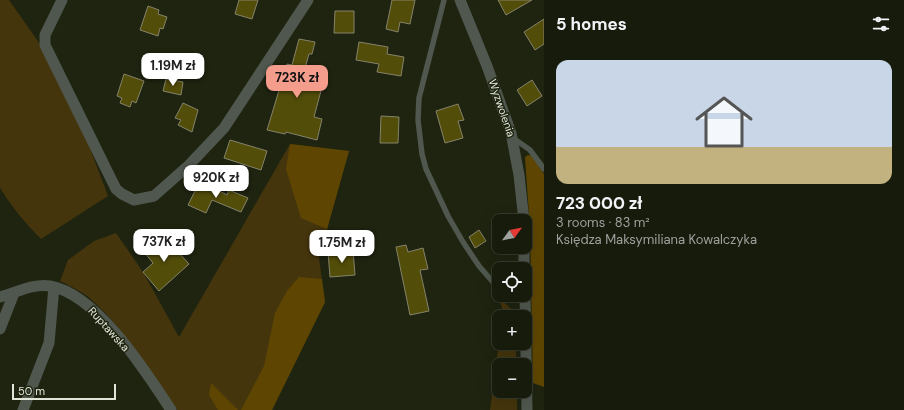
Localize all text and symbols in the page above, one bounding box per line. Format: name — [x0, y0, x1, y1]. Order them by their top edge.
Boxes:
text: 5 homes — [556, 13, 627, 35]
icon: filters — [870, 13, 892, 35]
pin: 1.19M zł — [132, 53, 214, 87]
text: 1.19M zł — [150, 57, 196, 74]
pin: 723K zł — [260, 65, 334, 99]
text: 723K zł — [275, 69, 319, 86]
street label: Wyzwolenia — [486, 77, 518, 139]
icon: home — [688, 86, 760, 158]
pin: 920K zł — [179, 165, 253, 199]
text: 920K zł — [193, 169, 239, 186]
text: 723 000 zł — [556, 192, 642, 214]
north arrow — [492, 214, 532, 254]
map controls — [492, 214, 532, 398]
text: 3 rooms · 83 m² — [556, 214, 650, 231]
pin: 737K zł — [127, 229, 201, 263]
pin: 1.75M zł — [301, 230, 383, 264]
text: Księdza Maksymiliana Kowalczyka — [556, 231, 757, 248]
text: 737K zł — [142, 233, 186, 250]
text: 1.75M zł — [318, 234, 366, 251]
button: locate — [492, 262, 532, 302]
street label: Ruptawska — [85, 304, 133, 354]
button: + — [492, 310, 532, 350]
button: − — [492, 358, 532, 398]
scale bar — [12, 382, 116, 401]
text: 50 m — [18, 384, 45, 398]

